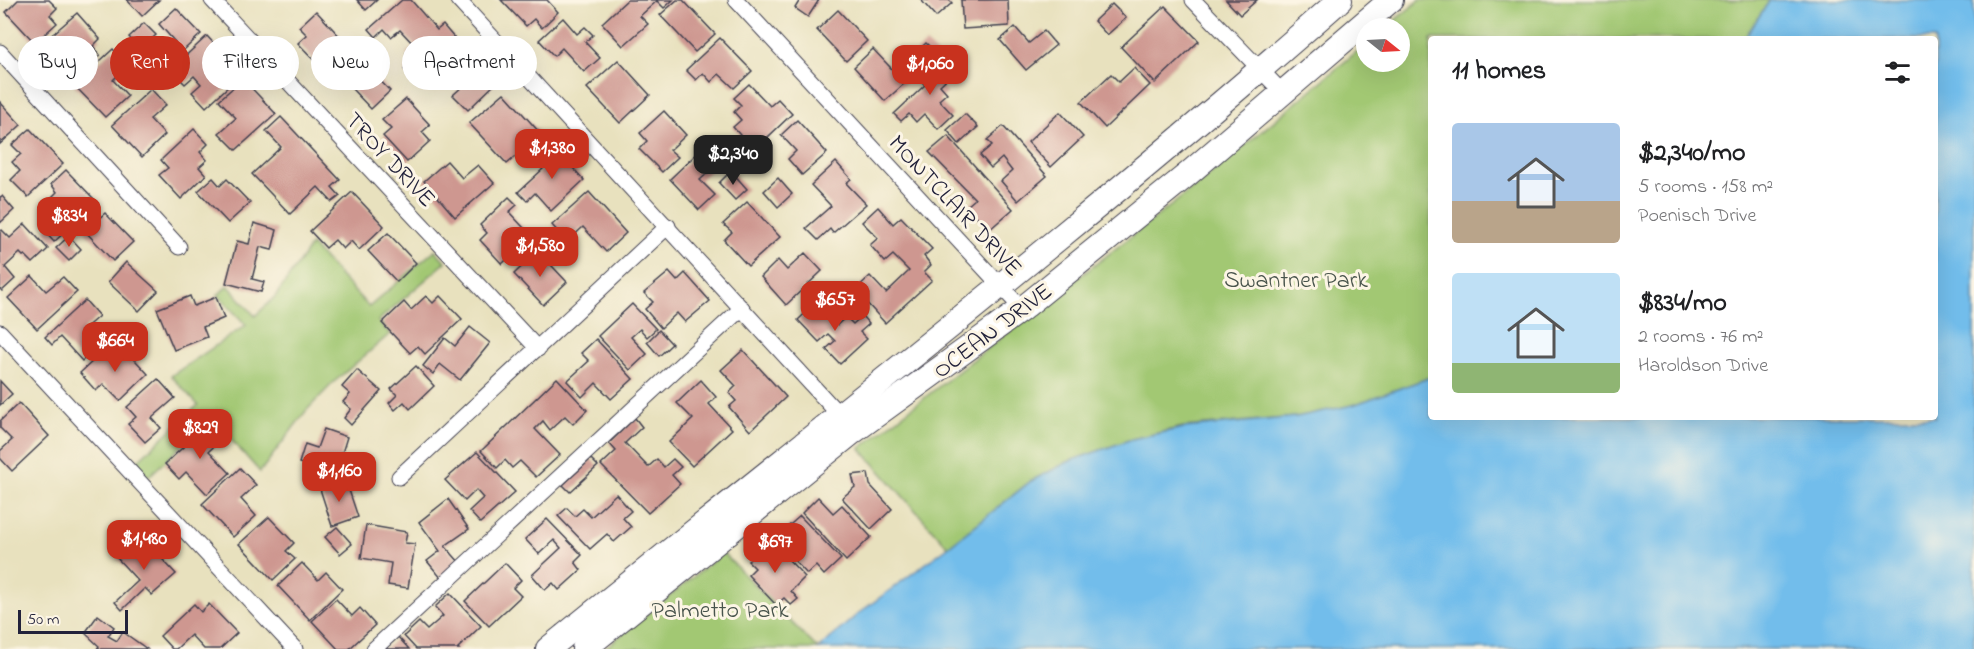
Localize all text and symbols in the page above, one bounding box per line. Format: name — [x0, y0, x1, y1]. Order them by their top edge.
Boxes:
north arrow — [1356, 18, 1410, 72]
map controls — [1356, 18, 1410, 72]
chip: Buy — [18, 36, 98, 90]
chip: Rent — [110, 36, 190, 90]
chip: Filters — [202, 36, 299, 90]
chip: New — [311, 36, 390, 90]
chip: Apartment — [402, 36, 537, 90]
pin: $1,060 — [881, 45, 979, 96]
text: $1,060 — [906, 50, 954, 79]
text: 11 homes — [1452, 53, 1546, 91]
icon: filters — [1881, 56, 1914, 89]
street label: TROY DRIVE — [336, 105, 443, 216]
street label: MONTCLAIR DRIVE — [879, 128, 1029, 286]
pin: $1,380 — [503, 129, 601, 180]
text: $1,380 — [529, 134, 575, 163]
pin: $2,340 — [684, 135, 782, 186]
text: $2,340/mo — [1638, 135, 1746, 173]
text: $2,340 — [708, 140, 758, 169]
icon: home — [1500, 147, 1572, 219]
text: 5 rooms · 158 m² — [1638, 173, 1773, 202]
pin: $834 — [33, 197, 105, 248]
text: $834 — [51, 202, 87, 231]
text: Poenisch Drive — [1638, 202, 1757, 231]
pin: $1,580 — [491, 227, 589, 278]
text: $1,580 — [515, 232, 565, 261]
park label: Swantner Park — [1224, 264, 1368, 299]
street label: OCEAN DRIVE — [927, 275, 1060, 389]
pin: $657 — [799, 281, 871, 332]
text: $834/mo — [1638, 285, 1727, 323]
text: $657 — [815, 286, 855, 315]
icon: home — [1500, 297, 1572, 369]
pin: $664 — [79, 322, 151, 373]
text: 2 rooms · 76 m² — [1638, 323, 1763, 352]
text: $664 — [96, 327, 134, 356]
text: Haroldson Drive — [1638, 352, 1768, 381]
pin: $829 — [164, 409, 236, 460]
text: $829 — [182, 414, 218, 443]
pin: $1,160 — [290, 452, 388, 503]
text: $1,160 — [316, 457, 362, 486]
pin: $1,480 — [95, 520, 193, 571]
pin: $697 — [739, 523, 811, 574]
text: $1,480 — [121, 525, 167, 554]
text: $697 — [757, 528, 793, 557]
park label: Palmetto Park — [652, 594, 789, 629]
scale bar — [18, 607, 128, 634]
text: 50 m — [27, 608, 59, 632]

